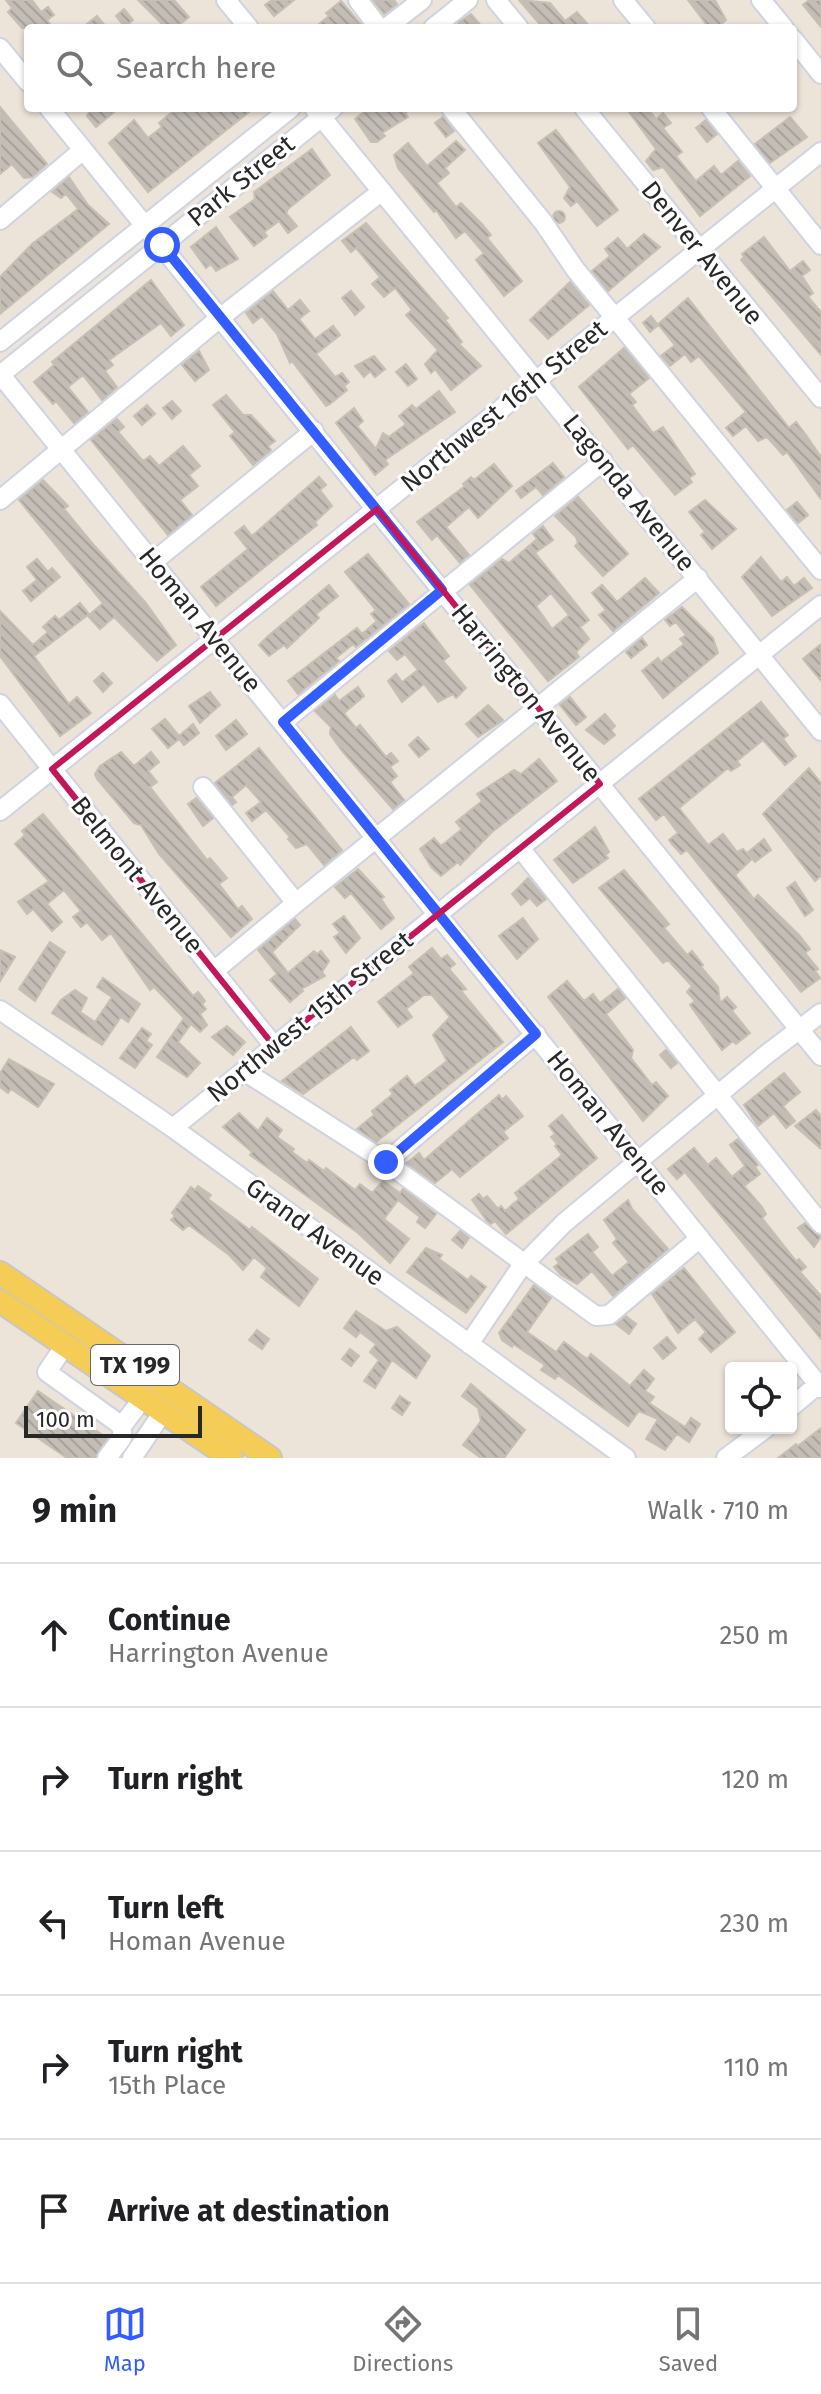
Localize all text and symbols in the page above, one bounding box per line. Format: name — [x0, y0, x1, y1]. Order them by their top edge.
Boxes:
search box — [24, 24, 797, 112]
icon: search — [52, 46, 96, 90]
text: Search here — [116, 50, 276, 86]
street label: Park Street — [181, 128, 301, 234]
street label: Denver Avenue — [635, 175, 769, 331]
route start — [144, 227, 180, 263]
street label: Northwest 16th Street — [395, 313, 614, 499]
street label: Lagonda Avenue — [556, 408, 702, 578]
street label: Homan Avenue — [132, 541, 268, 699]
street label: Harrington Avenue — [445, 598, 607, 788]
street label: Belmont Avenue — [64, 790, 210, 960]
street label: Northwest 15th Street — [201, 924, 419, 1109]
street label: Homan Avenue — [540, 1044, 676, 1202]
route end — [368, 1144, 404, 1180]
street label: Grand Avenue — [240, 1171, 390, 1293]
road number: TX 199 — [91, 1345, 179, 1385]
map controls — [725, 1362, 797, 1434]
button: locate — [725, 1362, 797, 1434]
scale bar — [24, 1402, 202, 1438]
text: 100 m — [36, 1406, 95, 1433]
text: 9 min — [32, 1490, 117, 1531]
text: Walk · 710 m — [647, 1495, 789, 1526]
text: Continue — [108, 1602, 231, 1638]
icon: ahead — [32, 1613, 76, 1657]
text: 250 m — [719, 1620, 789, 1651]
text: Harrington Avenue — [108, 1638, 329, 1669]
icon: right — [32, 1757, 76, 1801]
text: Turn right — [108, 1761, 243, 1797]
text: 120 m — [721, 1764, 789, 1795]
text: Turn left — [108, 1890, 224, 1926]
icon: left — [32, 1901, 76, 1945]
text: 230 m — [720, 1908, 789, 1939]
text: Homan Avenue — [108, 1926, 286, 1957]
text: Turn right — [108, 2034, 243, 2070]
icon: right — [32, 2045, 76, 2089]
text: 110 m — [723, 2052, 789, 2083]
text: 15th Place — [108, 2070, 226, 2101]
icon: arrive — [32, 2189, 76, 2233]
text: Arrive at destination — [108, 2193, 390, 2229]
tab: Map — [103, 2302, 147, 2377]
tab: Directions — [352, 2302, 453, 2377]
tab: Saved — [659, 2302, 718, 2377]

